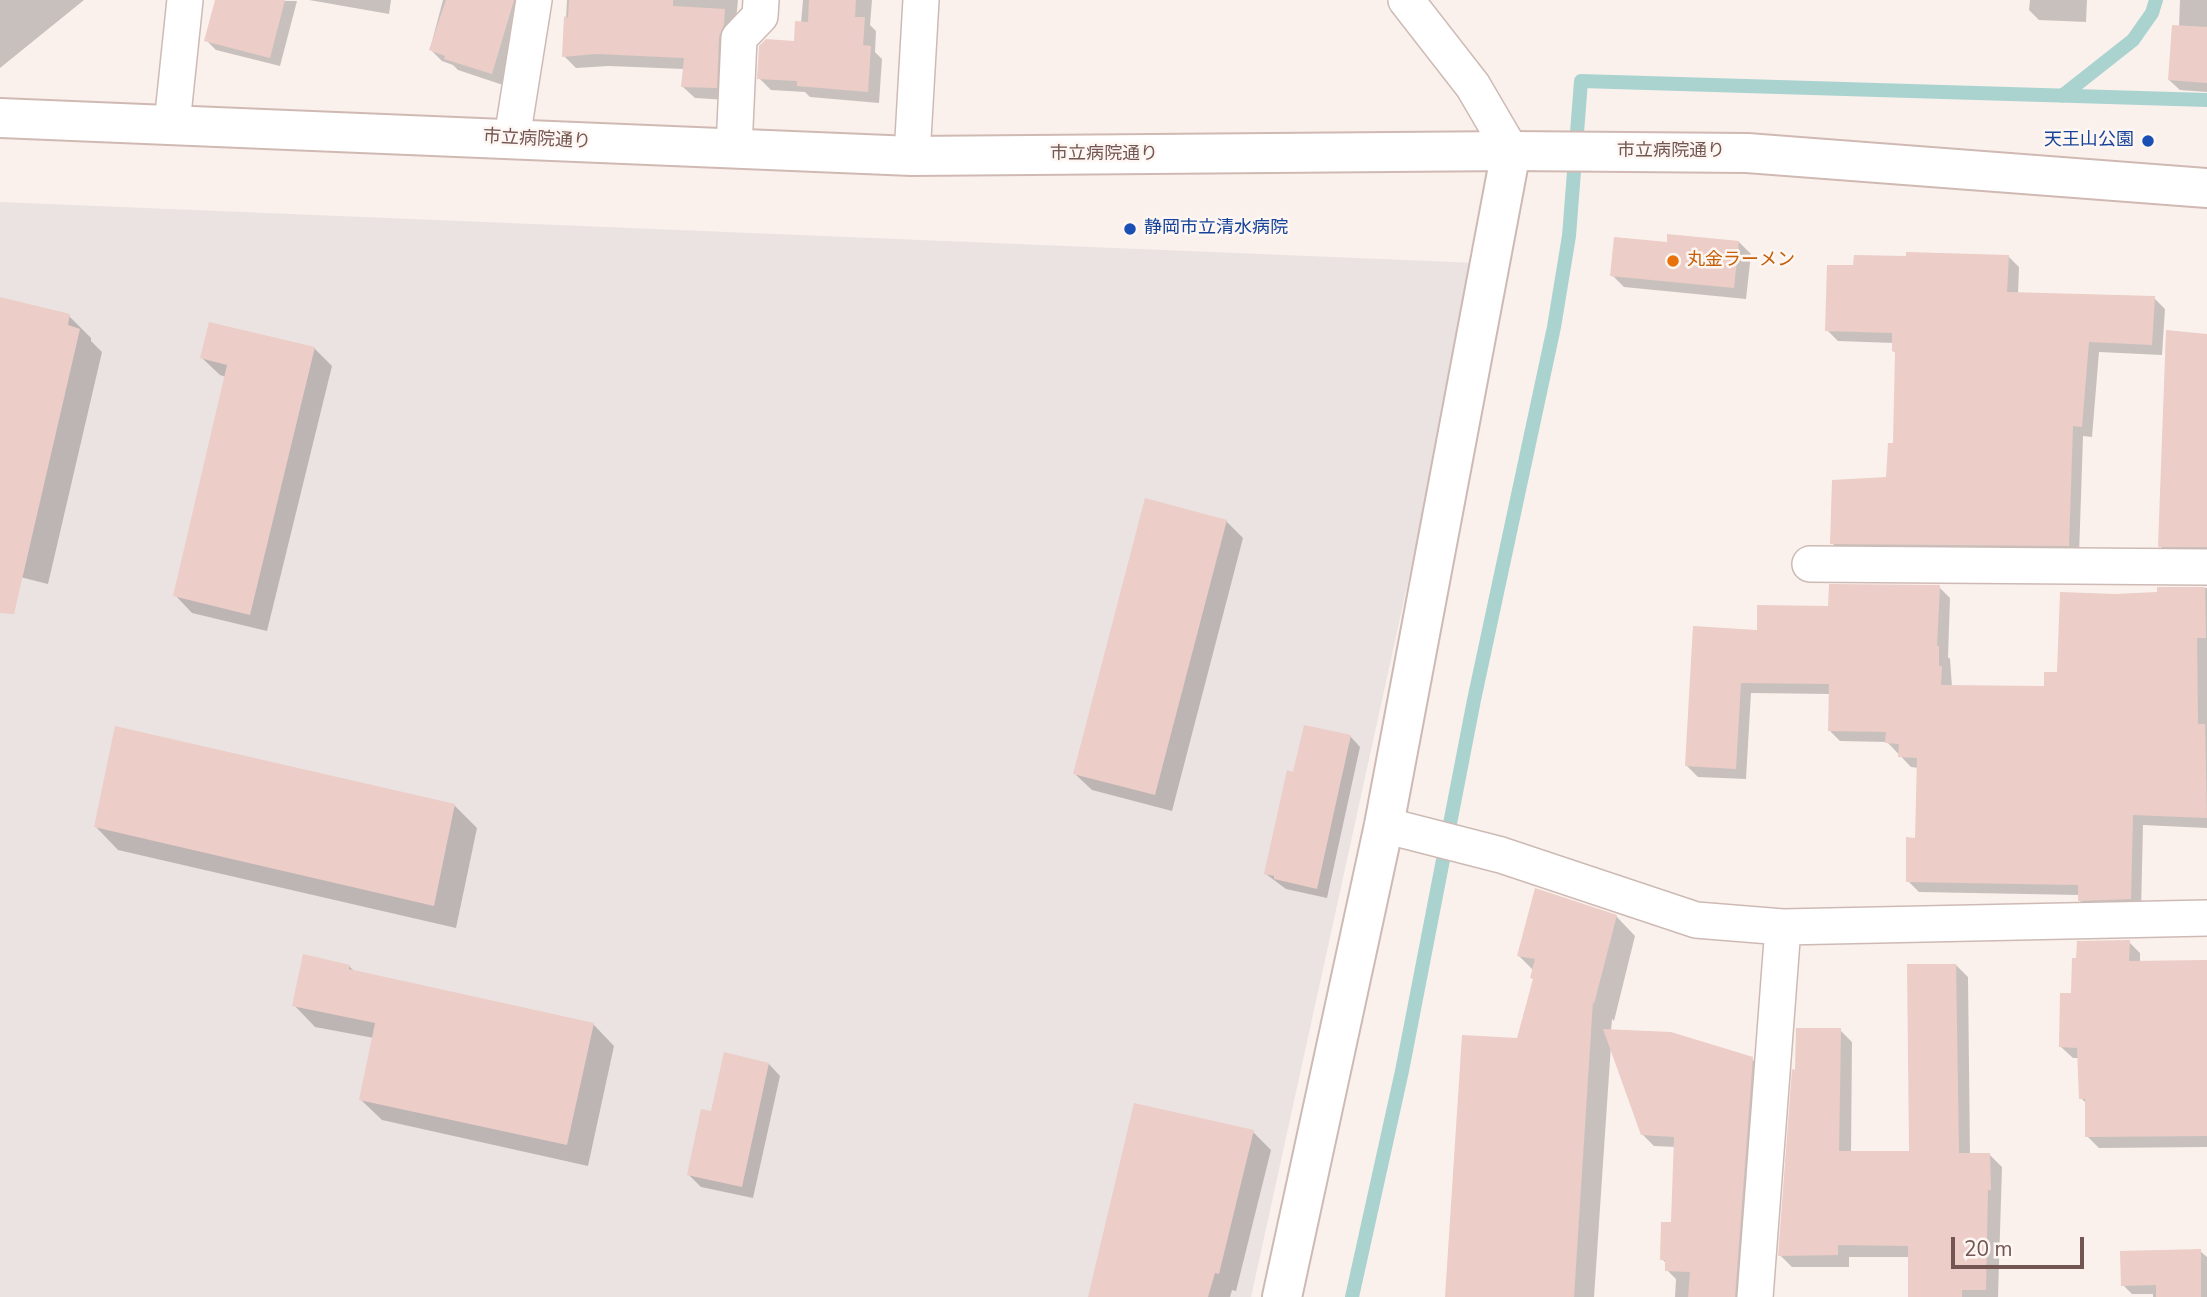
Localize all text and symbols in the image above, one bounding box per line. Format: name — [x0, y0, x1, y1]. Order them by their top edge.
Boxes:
street label: 市立病院通り — [483, 126, 591, 154]
place label: 天王山公園 — [2044, 130, 2134, 152]
marker: 天王山公園 — [2140, 133, 2156, 149]
street label: 市立病院通り — [1617, 141, 1725, 163]
street label: 市立病院通り — [1050, 144, 1158, 166]
place label: 静岡市立清水病院 — [1144, 218, 1288, 240]
marker: 静岡市立清水病院 — [1122, 221, 1138, 237]
place label: 丸金ラーメン — [1687, 250, 1795, 272]
marker: 丸金ラーメン — [1665, 253, 1681, 269]
scale bar — [1955, 1224, 2088, 1268]
text: 20 m — [1964, 1235, 2013, 1263]

